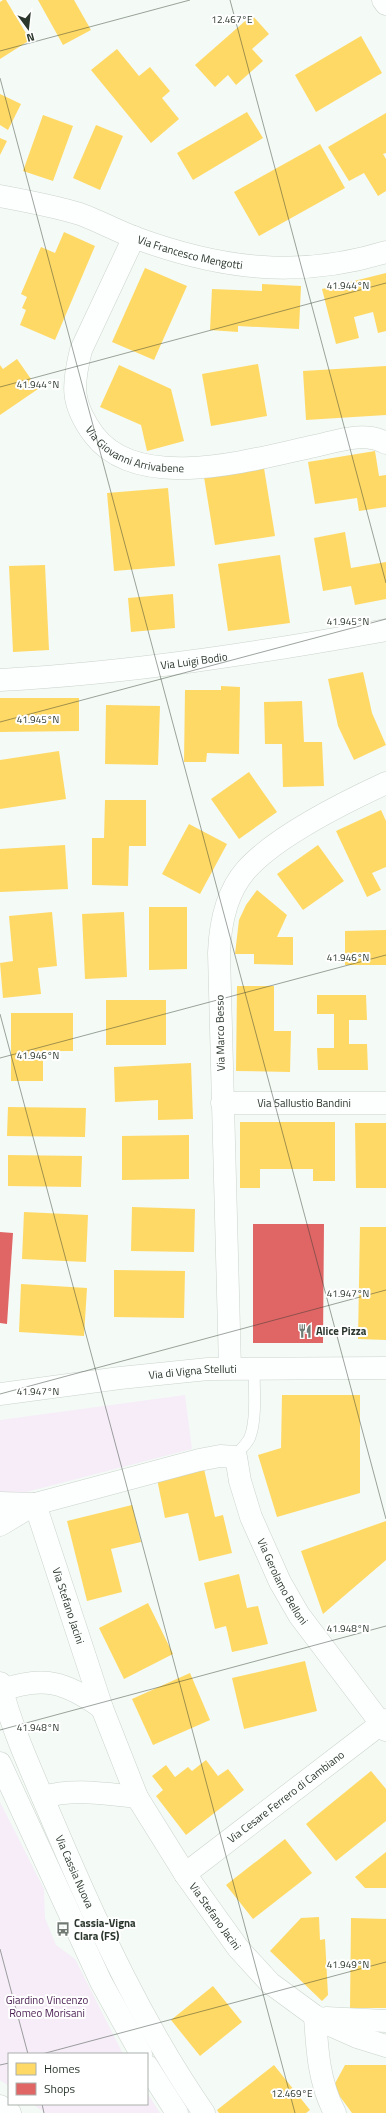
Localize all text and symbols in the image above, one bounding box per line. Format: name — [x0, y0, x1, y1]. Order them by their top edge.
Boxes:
north arrow — [8, 8, 48, 48]
text: 12.467°E — [211, 12, 253, 27]
text: N — [25, 29, 36, 46]
street label: Via Francesco Mengotti — [135, 231, 244, 273]
text: 41.944°N — [327, 278, 369, 293]
text: 41.944°N — [17, 377, 59, 392]
street label: Via Giovanni Arrivabene — [82, 422, 185, 476]
text: 41.945°N — [327, 614, 369, 629]
street label: Via Luigi Bodio — [160, 648, 229, 673]
text: 41.945°N — [17, 712, 59, 727]
text: 41.946°N — [327, 950, 369, 965]
street label: Via Marco Besso — [211, 994, 229, 1071]
text: 41.946°N — [17, 1048, 59, 1063]
street label: Via Sallustio Bandini — [257, 1095, 351, 1111]
text: 41.947°N — [327, 1286, 369, 1301]
restaurant icon: Alice Pizza — [297, 1323, 313, 1339]
place label: Alice Pizza — [316, 1323, 367, 1339]
street label: Via di Vigna Stelluti — [148, 1361, 237, 1383]
text: 41.947°N — [17, 1384, 59, 1399]
street label: Via Gerolamo Belloni — [253, 1536, 312, 1628]
street label: Via Stefano Jacini — [48, 1565, 88, 1646]
text: 41.948°N — [327, 1621, 369, 1636]
text: 41.948°N — [17, 1720, 59, 1735]
street label: Via Cesare Ferrero di Cambiano — [224, 1747, 348, 1847]
street label: Via Cassia Nuova — [52, 1832, 98, 1911]
street label: Via Stefano Jacini — [186, 1879, 245, 1953]
place label: Cassia-Vigna Clara (FS) — [74, 1915, 136, 1944]
bus stop icon: Cassia-Vigna Clara (FS) — [55, 1921, 71, 1937]
text: 41.949°N — [327, 1957, 369, 1972]
park label: Giardino Vincenzo Romeo Morisani — [6, 1992, 88, 2021]
legend — [8, 2053, 148, 2105]
text: Homes — [44, 2059, 80, 2078]
text: Shops — [44, 2079, 76, 2098]
text: 12.469°E — [271, 2086, 313, 2101]

